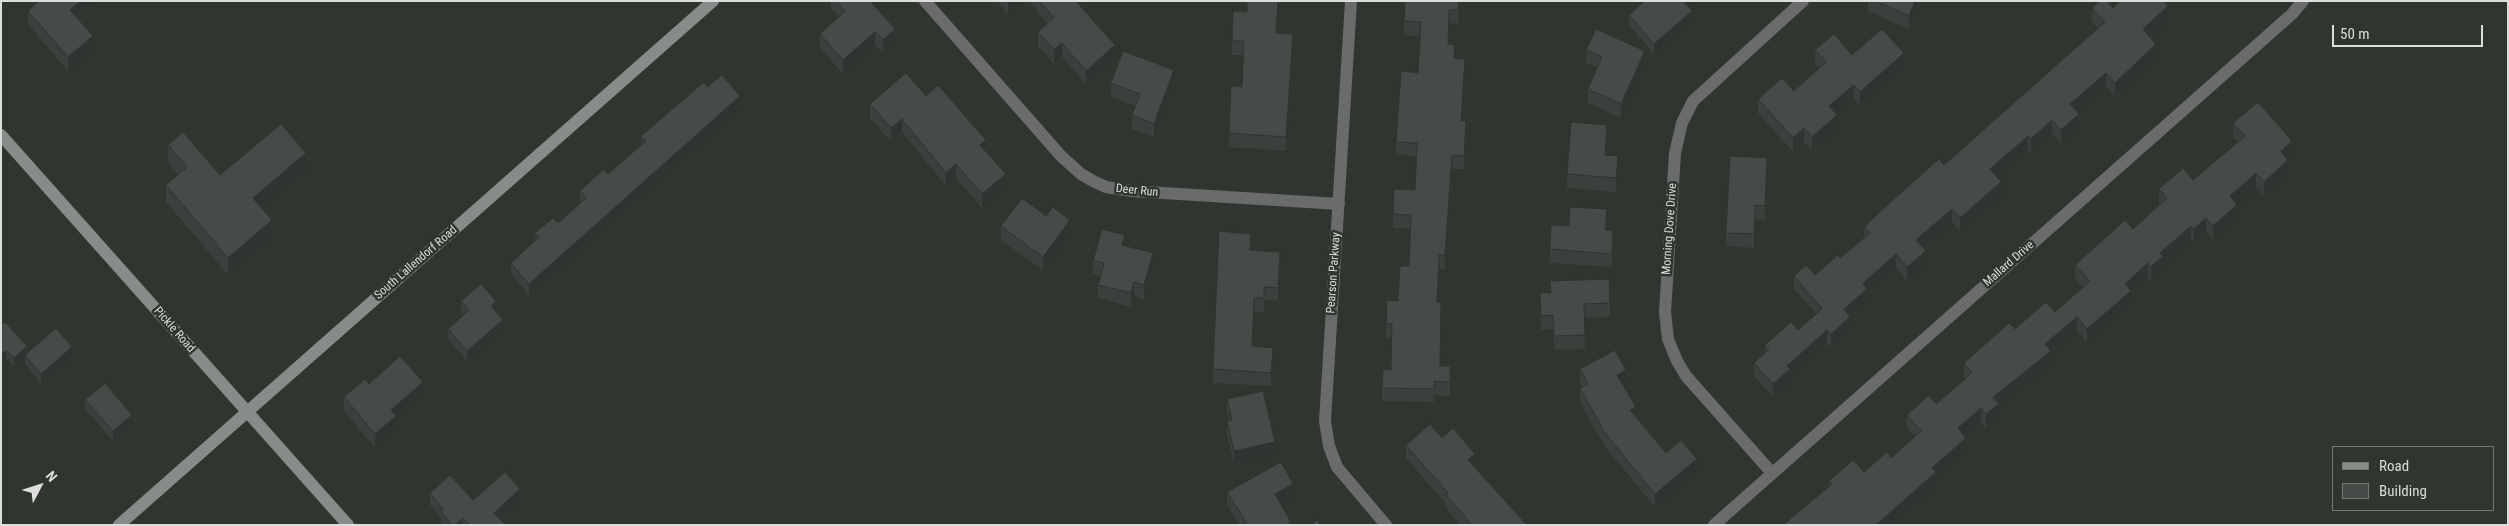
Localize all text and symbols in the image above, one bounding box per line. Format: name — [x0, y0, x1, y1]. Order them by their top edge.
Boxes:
scale bar — [2334, 15, 2485, 47]
text: 50 m — [2340, 25, 2370, 43]
street label: Deer Run — [1115, 182, 1159, 200]
street label: Morning Dove Drive — [1660, 183, 1680, 275]
street label: South Lallendorf Road — [372, 223, 460, 303]
street label: Pearson Parkway — [1324, 232, 1344, 314]
street label: Mallard Drive — [1981, 238, 2037, 290]
street label: Pickle Road — [150, 304, 198, 356]
legend — [2332, 446, 2494, 511]
text: Road — [2379, 457, 2409, 475]
north arrow — [15, 461, 65, 511]
text: N — [43, 468, 60, 485]
text: Building — [2379, 482, 2427, 500]

